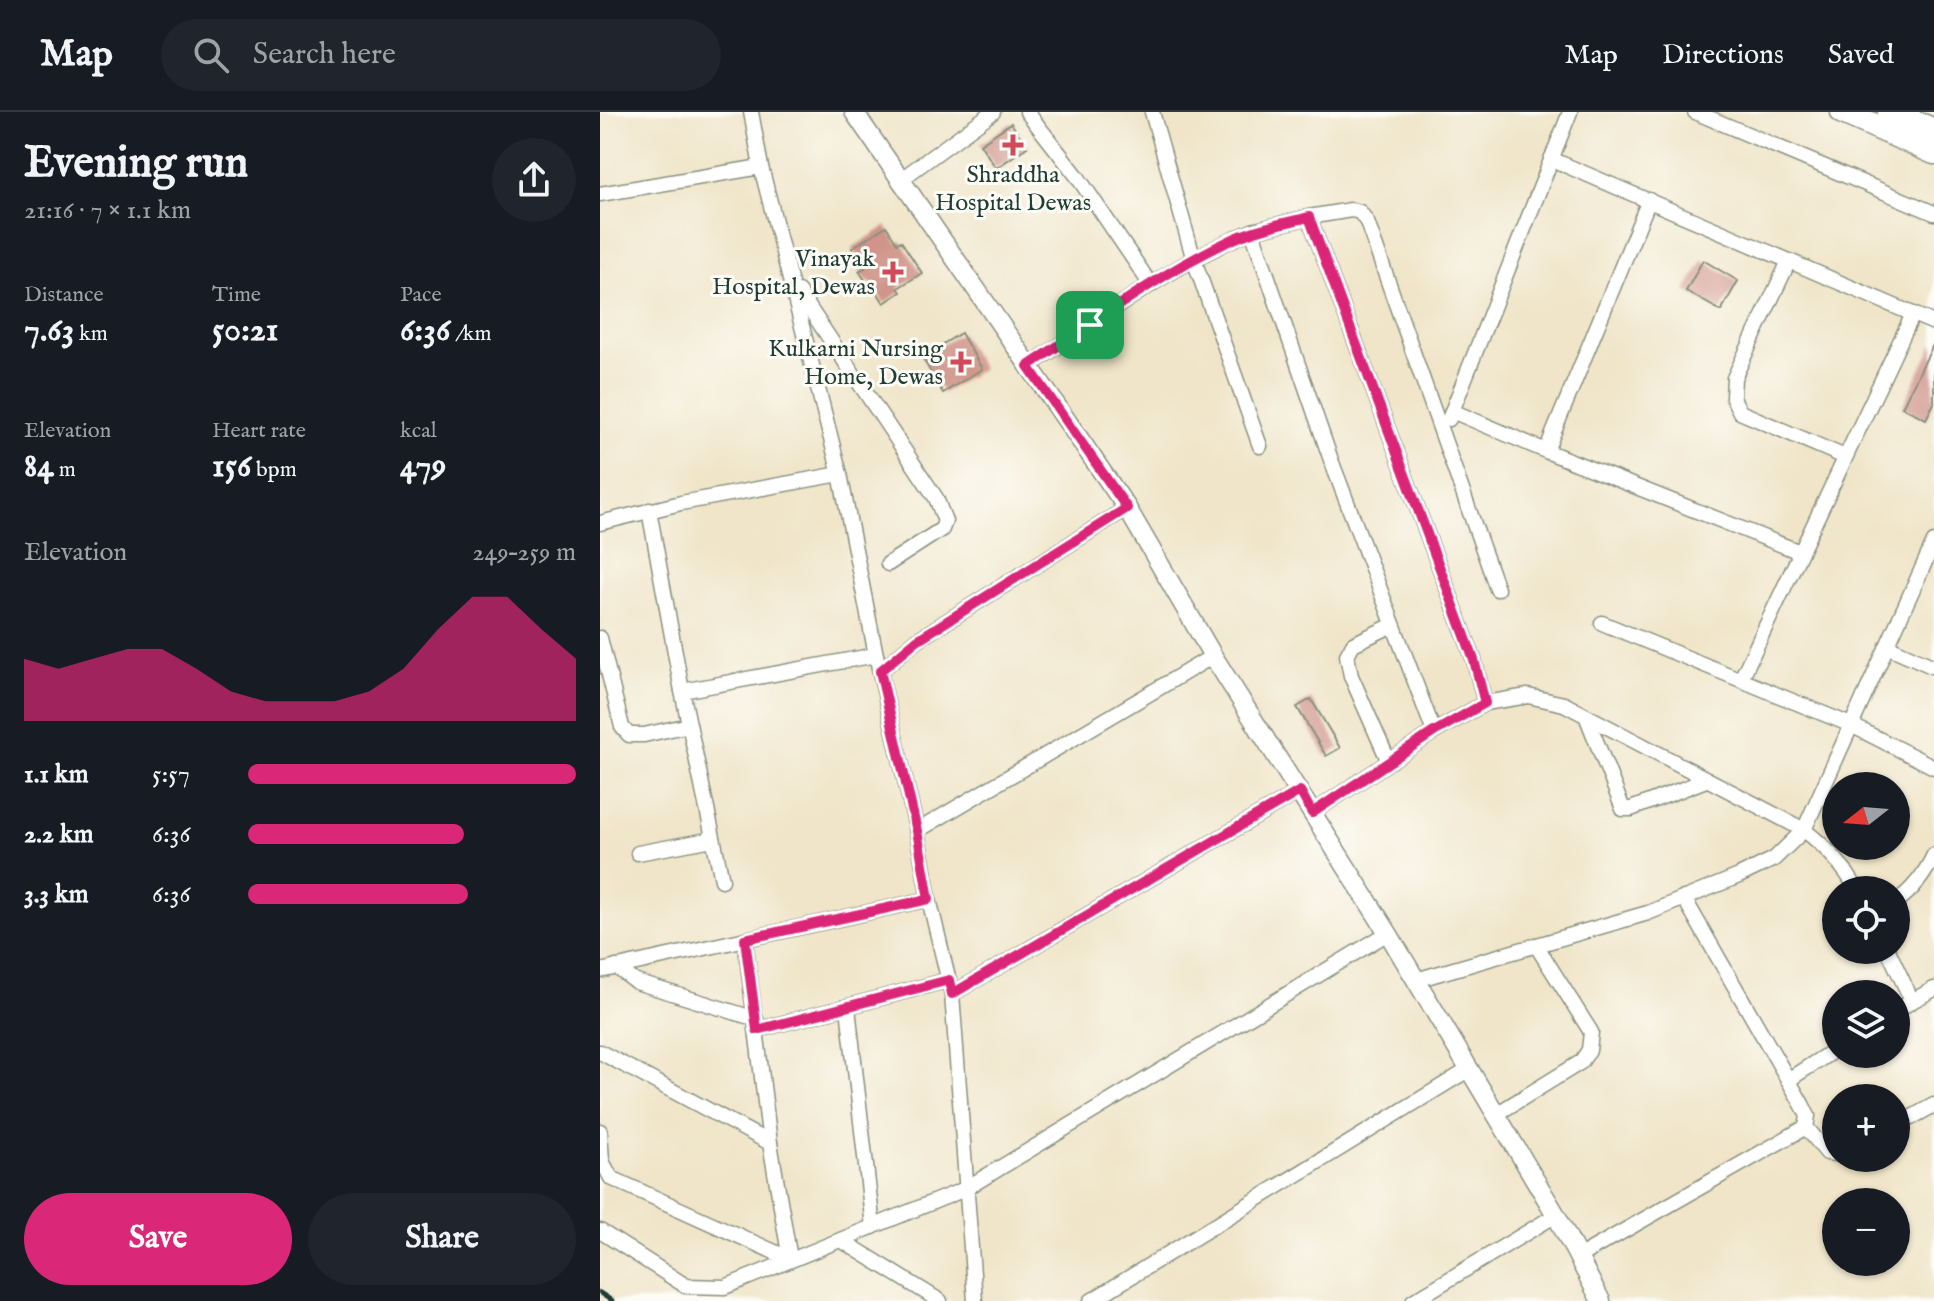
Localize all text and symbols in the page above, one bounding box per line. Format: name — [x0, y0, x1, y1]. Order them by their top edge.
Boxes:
search box — [161, 19, 721, 91]
text: Map — [40, 31, 113, 79]
icon: search — [189, 33, 233, 77]
text: Search here — [253, 36, 396, 74]
text: Map — [1564, 38, 1618, 73]
text: Directions — [1662, 38, 1784, 73]
text: Saved — [1828, 38, 1894, 73]
marker: Shraddha Hospital Dewas — [1002, 134, 1024, 156]
text: Evening run — [24, 136, 248, 192]
button: share — [492, 138, 576, 222]
place label: Shraddha Hospital Dewas — [935, 160, 1091, 219]
text: 21:16 · 7 × 1.1 km — [24, 194, 191, 227]
place label: Vinayak Hospital, Dewas — [712, 244, 875, 303]
marker: Vinayak Hospital, Dewas — [882, 261, 904, 283]
text: Distance — [24, 281, 104, 309]
text: Time — [212, 281, 261, 309]
text: Pace — [400, 281, 442, 309]
pin — [1056, 291, 1124, 359]
icon: arrive — [1068, 303, 1112, 347]
text: 7.63 — [24, 309, 74, 352]
text: 50:21 — [212, 309, 278, 352]
text: 6:36 — [400, 309, 450, 352]
text: km — [74, 320, 108, 348]
text: /km — [450, 320, 491, 348]
place label: Kulkarni Nursing Home, Dewas — [768, 334, 944, 393]
marker: Kulkarni Nursing Home, Dewas — [950, 351, 972, 373]
text: Elevation — [24, 417, 111, 445]
text: Heart rate — [212, 417, 306, 445]
text: kcal — [400, 417, 437, 445]
text: 84 — [24, 445, 54, 488]
text: 156 — [212, 445, 251, 488]
text: 479 — [400, 445, 446, 488]
text: m — [54, 456, 76, 484]
text: bpm — [251, 456, 297, 484]
text: Elevation — [24, 536, 127, 569]
text: 249–259 m — [472, 536, 576, 569]
text: 1.1 km — [24, 758, 89, 791]
text: 5:57 — [152, 758, 190, 791]
north arrow — [1822, 772, 1910, 860]
map controls — [1822, 772, 1910, 1276]
text: 2.2 km — [24, 818, 94, 851]
text: 6:36 — [152, 818, 191, 851]
button: locate — [1822, 876, 1910, 964]
text: 3.3 km — [24, 878, 89, 911]
text: 6:36 — [152, 878, 191, 911]
button: layers — [1822, 980, 1910, 1068]
button: + — [1822, 1084, 1910, 1172]
button: − — [1822, 1188, 1910, 1276]
button: Save — [24, 1193, 292, 1285]
button: Share — [308, 1193, 576, 1285]

